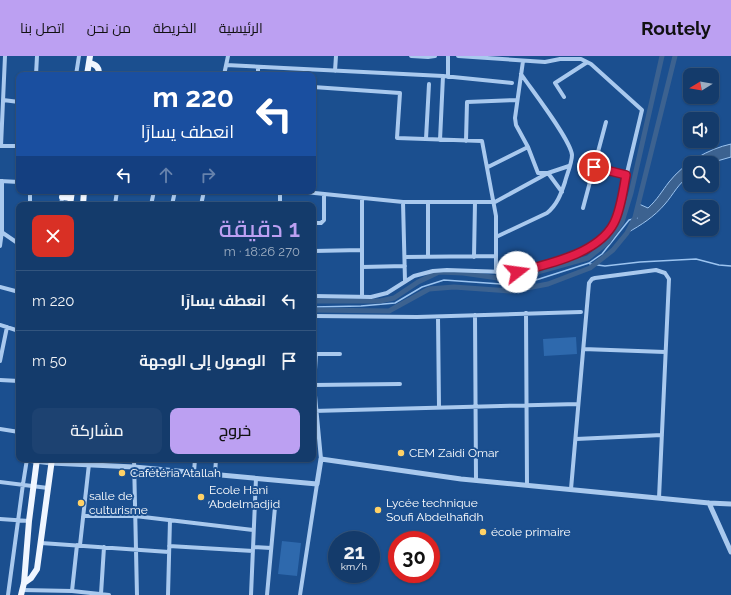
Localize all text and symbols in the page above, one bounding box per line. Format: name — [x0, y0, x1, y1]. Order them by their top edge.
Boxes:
text: Routely — [641, 17, 711, 39]
text: اتصل بنا — [20, 20, 65, 36]
text: من نحن — [87, 20, 131, 36]
text: الخريطة — [153, 20, 197, 36]
text: الرئيسية — [219, 20, 263, 36]
north arrow — [683, 68, 719, 104]
map controls — [683, 68, 719, 236]
text: 220 m — [152, 81, 234, 114]
icon: left — [248, 88, 300, 140]
button: sound — [683, 112, 719, 148]
text: انعطف يسارًا — [141, 121, 234, 142]
pin — [577, 150, 611, 184]
icon: arrive — [583, 156, 605, 178]
button: search — [683, 156, 719, 192]
icon: left — [113, 164, 135, 186]
icon: ahead — [155, 164, 177, 186]
icon: right — [197, 164, 219, 186]
button: layers — [683, 200, 719, 236]
text: 1 دقيقة — [219, 214, 300, 243]
button: close — [32, 215, 74, 257]
text: 270 m · 18:26 — [224, 244, 300, 259]
position arrow — [496, 251, 538, 293]
icon: left — [278, 290, 300, 312]
text: 220 m — [32, 292, 74, 310]
text: انعطف يسارًا — [181, 292, 266, 310]
icon: arrive — [278, 350, 300, 372]
text: 50 m — [32, 352, 67, 370]
text: الوصول إلى الوجهة — [139, 352, 266, 370]
button: مشاركة — [32, 408, 162, 454]
button: خروج — [170, 408, 300, 454]
place label: CEM Zaidi Omar — [409, 446, 500, 460]
marker: CEM Zaidi Omar — [396, 448, 406, 458]
place label: Cafétéria Atallah — [130, 466, 221, 480]
marker: Cafétéria Atallah — [117, 468, 127, 478]
place label: Ecole Hani Abdelmadjid — [209, 483, 280, 511]
place label: salle de culturisme — [89, 489, 148, 517]
marker: Ecole Hani Abdelmadjid — [196, 492, 206, 502]
place label: Lycée technique Soufi Abdelhafidh — [386, 496, 484, 524]
marker: salle de culturisme — [76, 498, 86, 508]
marker: Lycée technique Soufi Abdelhafidh — [373, 505, 383, 515]
place label: école primaire — [491, 525, 571, 539]
marker: école primaire — [478, 527, 488, 537]
speed limit sign: 30 — [388, 531, 440, 583]
text: 21 — [343, 540, 365, 564]
text: km/h — [341, 561, 367, 572]

